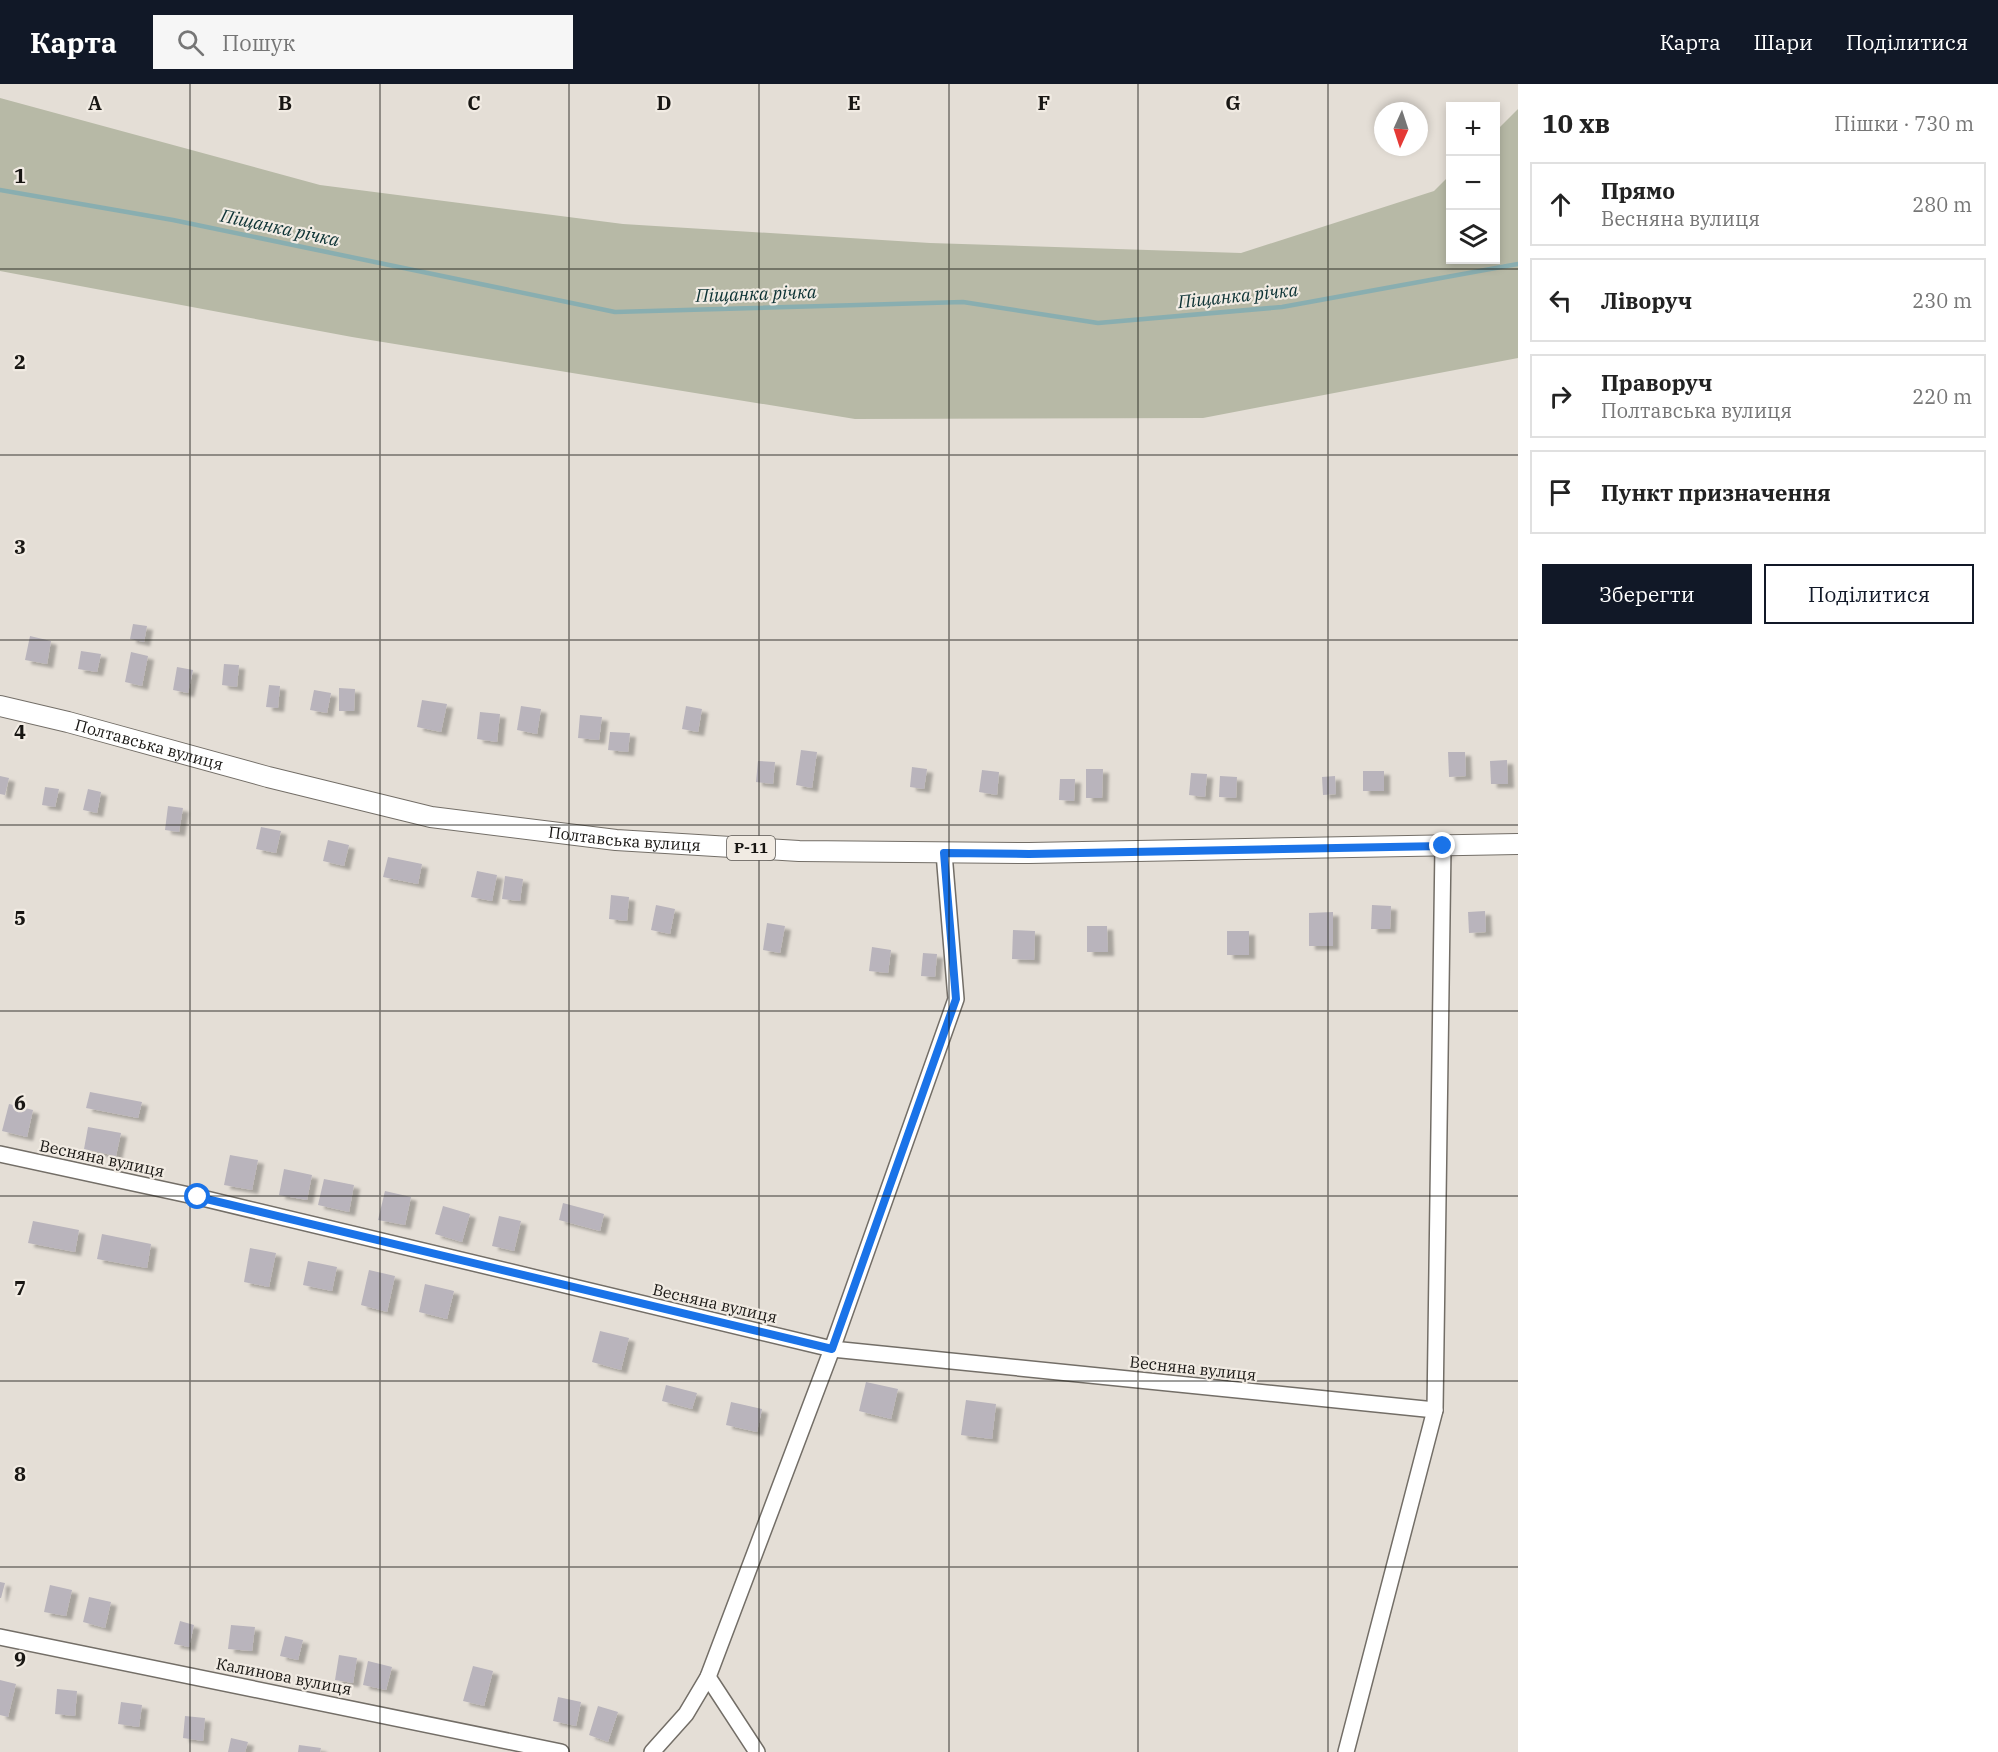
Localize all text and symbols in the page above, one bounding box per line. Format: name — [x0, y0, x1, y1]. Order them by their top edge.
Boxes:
search box — [153, 15, 573, 69]
text: Карта — [30, 24, 117, 61]
icon: search — [174, 26, 207, 59]
text: Пошук — [222, 28, 295, 57]
text: Карта — [1660, 28, 1721, 56]
text: Шари — [1754, 28, 1813, 56]
text: Поділитися — [1846, 28, 1968, 56]
text: A — [88, 89, 102, 116]
text: B — [278, 89, 292, 116]
text: C — [467, 89, 481, 116]
text: D — [656, 89, 672, 116]
text: E — [847, 89, 861, 116]
text: F — [1038, 89, 1050, 116]
text: G — [1225, 89, 1241, 116]
north arrow — [1374, 102, 1428, 156]
map controls — [1446, 102, 1500, 264]
button: + — [1446, 102, 1500, 156]
text: 10 хв — [1542, 106, 1610, 140]
text: Пішки · 730 m — [1834, 110, 1974, 137]
button: − — [1446, 156, 1500, 210]
text: 1 — [14, 162, 26, 189]
text: Прямо — [1601, 176, 1675, 205]
icon: ahead — [1544, 188, 1577, 221]
text: 280 m — [1912, 191, 1972, 218]
water label: Піщанка річка — [218, 203, 342, 251]
text: Весняна вулиця — [1601, 205, 1760, 232]
button: layers — [1446, 210, 1500, 264]
water label: Піщанка річка — [1176, 278, 1300, 313]
water label: Піщанка річка — [694, 280, 817, 307]
icon: left — [1544, 284, 1577, 317]
text: Ліворуч — [1601, 286, 1692, 315]
text: 230 m — [1912, 287, 1972, 314]
text: 2 — [14, 348, 26, 375]
text: Праворуч — [1601, 368, 1712, 397]
icon: right — [1544, 380, 1577, 413]
text: 220 m — [1912, 383, 1972, 410]
text: Полтавська вулиця — [1601, 397, 1792, 424]
icon: arrive — [1544, 476, 1577, 509]
text: Пункт призначення — [1601, 478, 1831, 507]
text: 3 — [14, 533, 26, 560]
button: Зберегти — [1542, 564, 1752, 624]
button: Поділитися — [1764, 564, 1974, 624]
street label: Полтавська вулиця — [73, 714, 226, 774]
text: 4 — [14, 718, 26, 745]
street label: Полтавська вулиця — [547, 822, 701, 855]
route end — [1429, 832, 1455, 858]
road number: Р-11 — [727, 836, 775, 860]
text: 5 — [14, 904, 26, 931]
text: 6 — [14, 1089, 26, 1116]
street label: Весняна вулиця — [38, 1135, 166, 1181]
route start — [184, 1183, 210, 1209]
text: 7 — [14, 1274, 26, 1301]
street label: Весняна вулиця — [651, 1279, 779, 1327]
street label: Весняна вулиця — [1129, 1351, 1257, 1385]
text: 8 — [14, 1460, 26, 1487]
text: 9 — [14, 1645, 26, 1672]
street label: Калинова вулиця — [214, 1653, 354, 1699]

